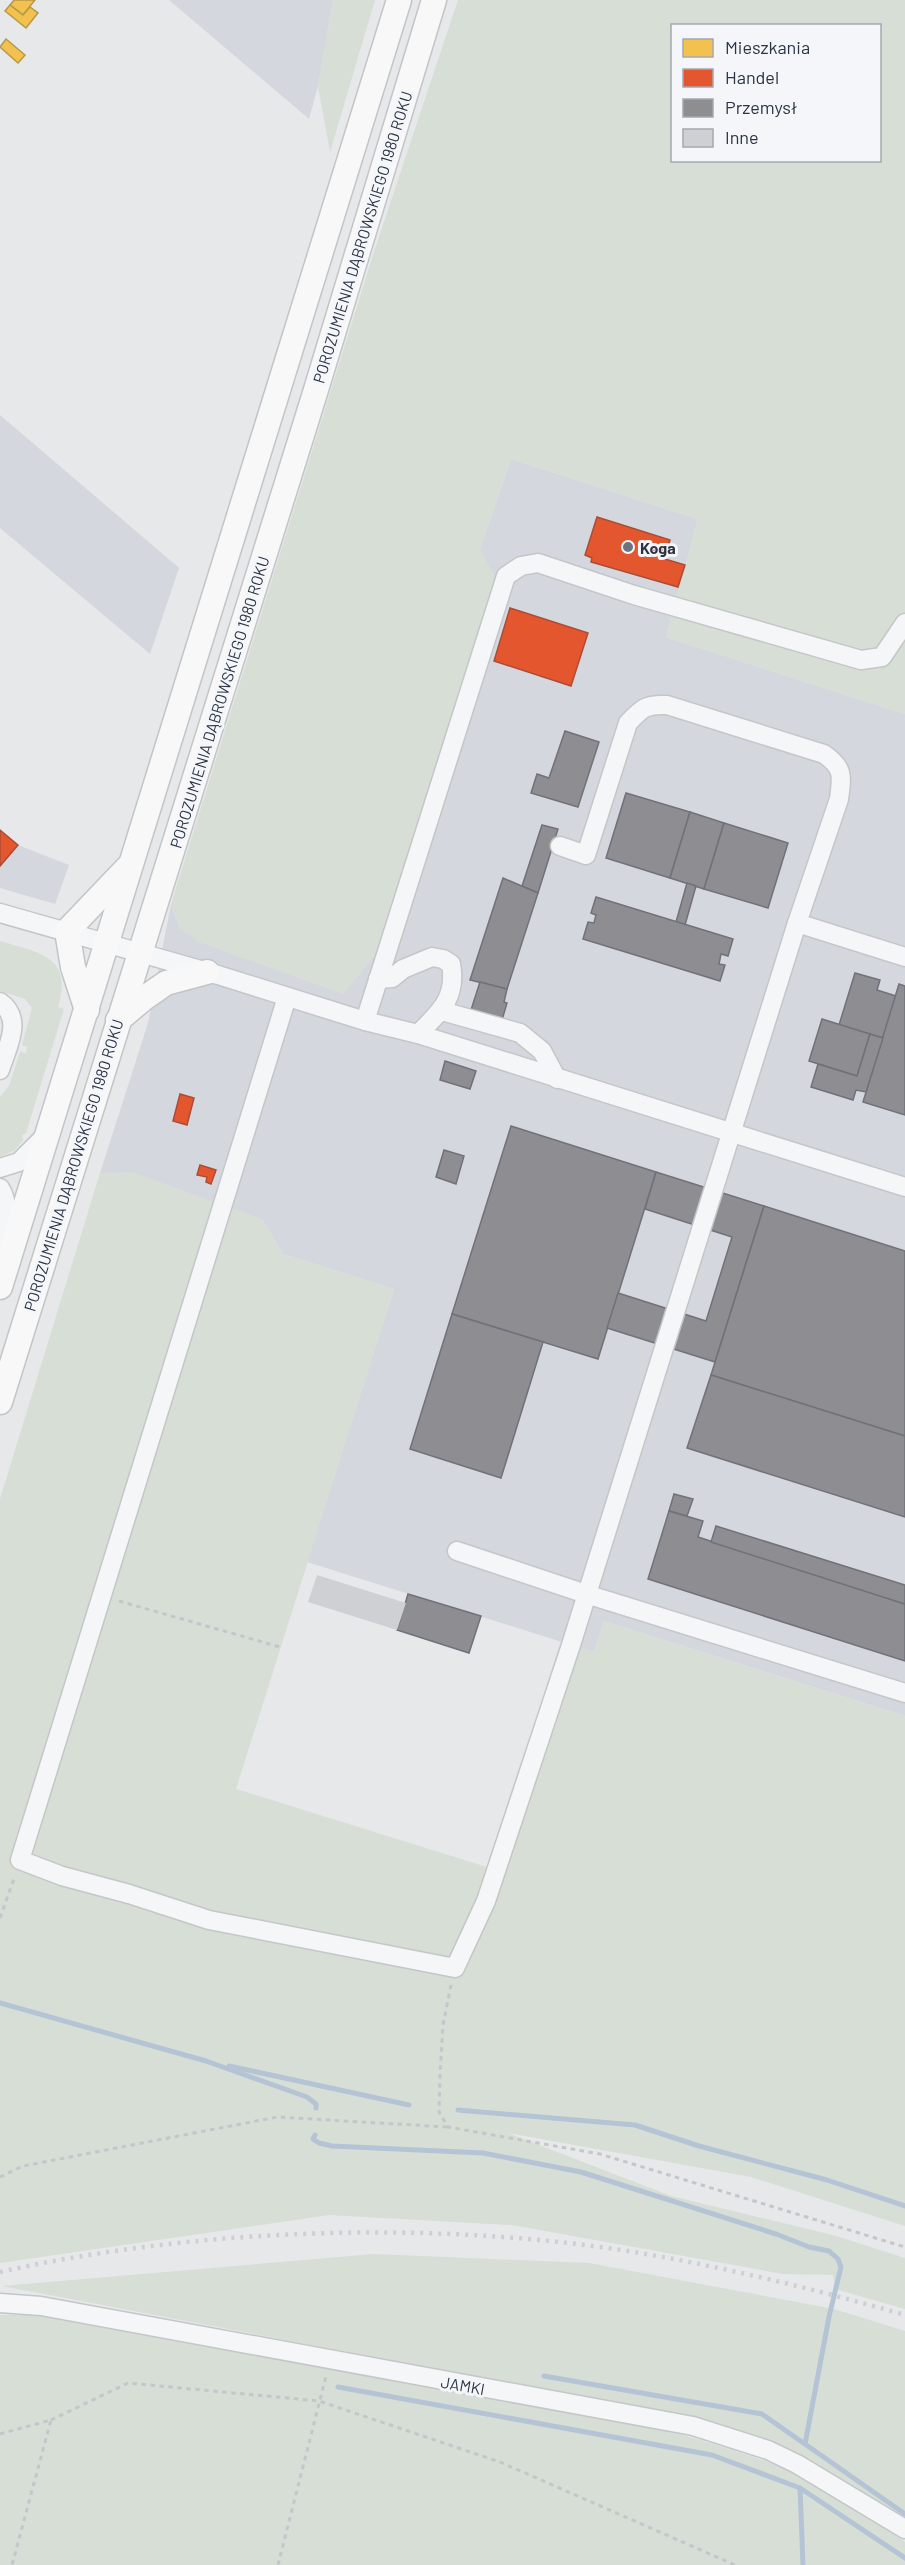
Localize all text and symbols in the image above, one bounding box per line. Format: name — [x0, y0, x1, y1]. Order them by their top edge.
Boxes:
legend — [671, 24, 881, 162]
text: Mieszkania — [725, 36, 810, 58]
text: Handel — [725, 66, 779, 88]
street label: POROZUMIENIA DĄBROWSKIEGO 1980 ROKU — [308, 89, 416, 385]
text: Przemysł — [725, 96, 797, 118]
text: Inne — [725, 126, 759, 148]
place label: Koga — [640, 538, 676, 557]
marker: Koga — [621, 540, 635, 554]
street label: POROZUMIENIA DĄBROWSKIEGO 1980 ROKU — [165, 554, 273, 850]
street label: POROZUMIENIA DĄBROWSKIEGO 1980 ROKU — [19, 1017, 127, 1313]
street label: JAMKI — [440, 2372, 486, 2398]

